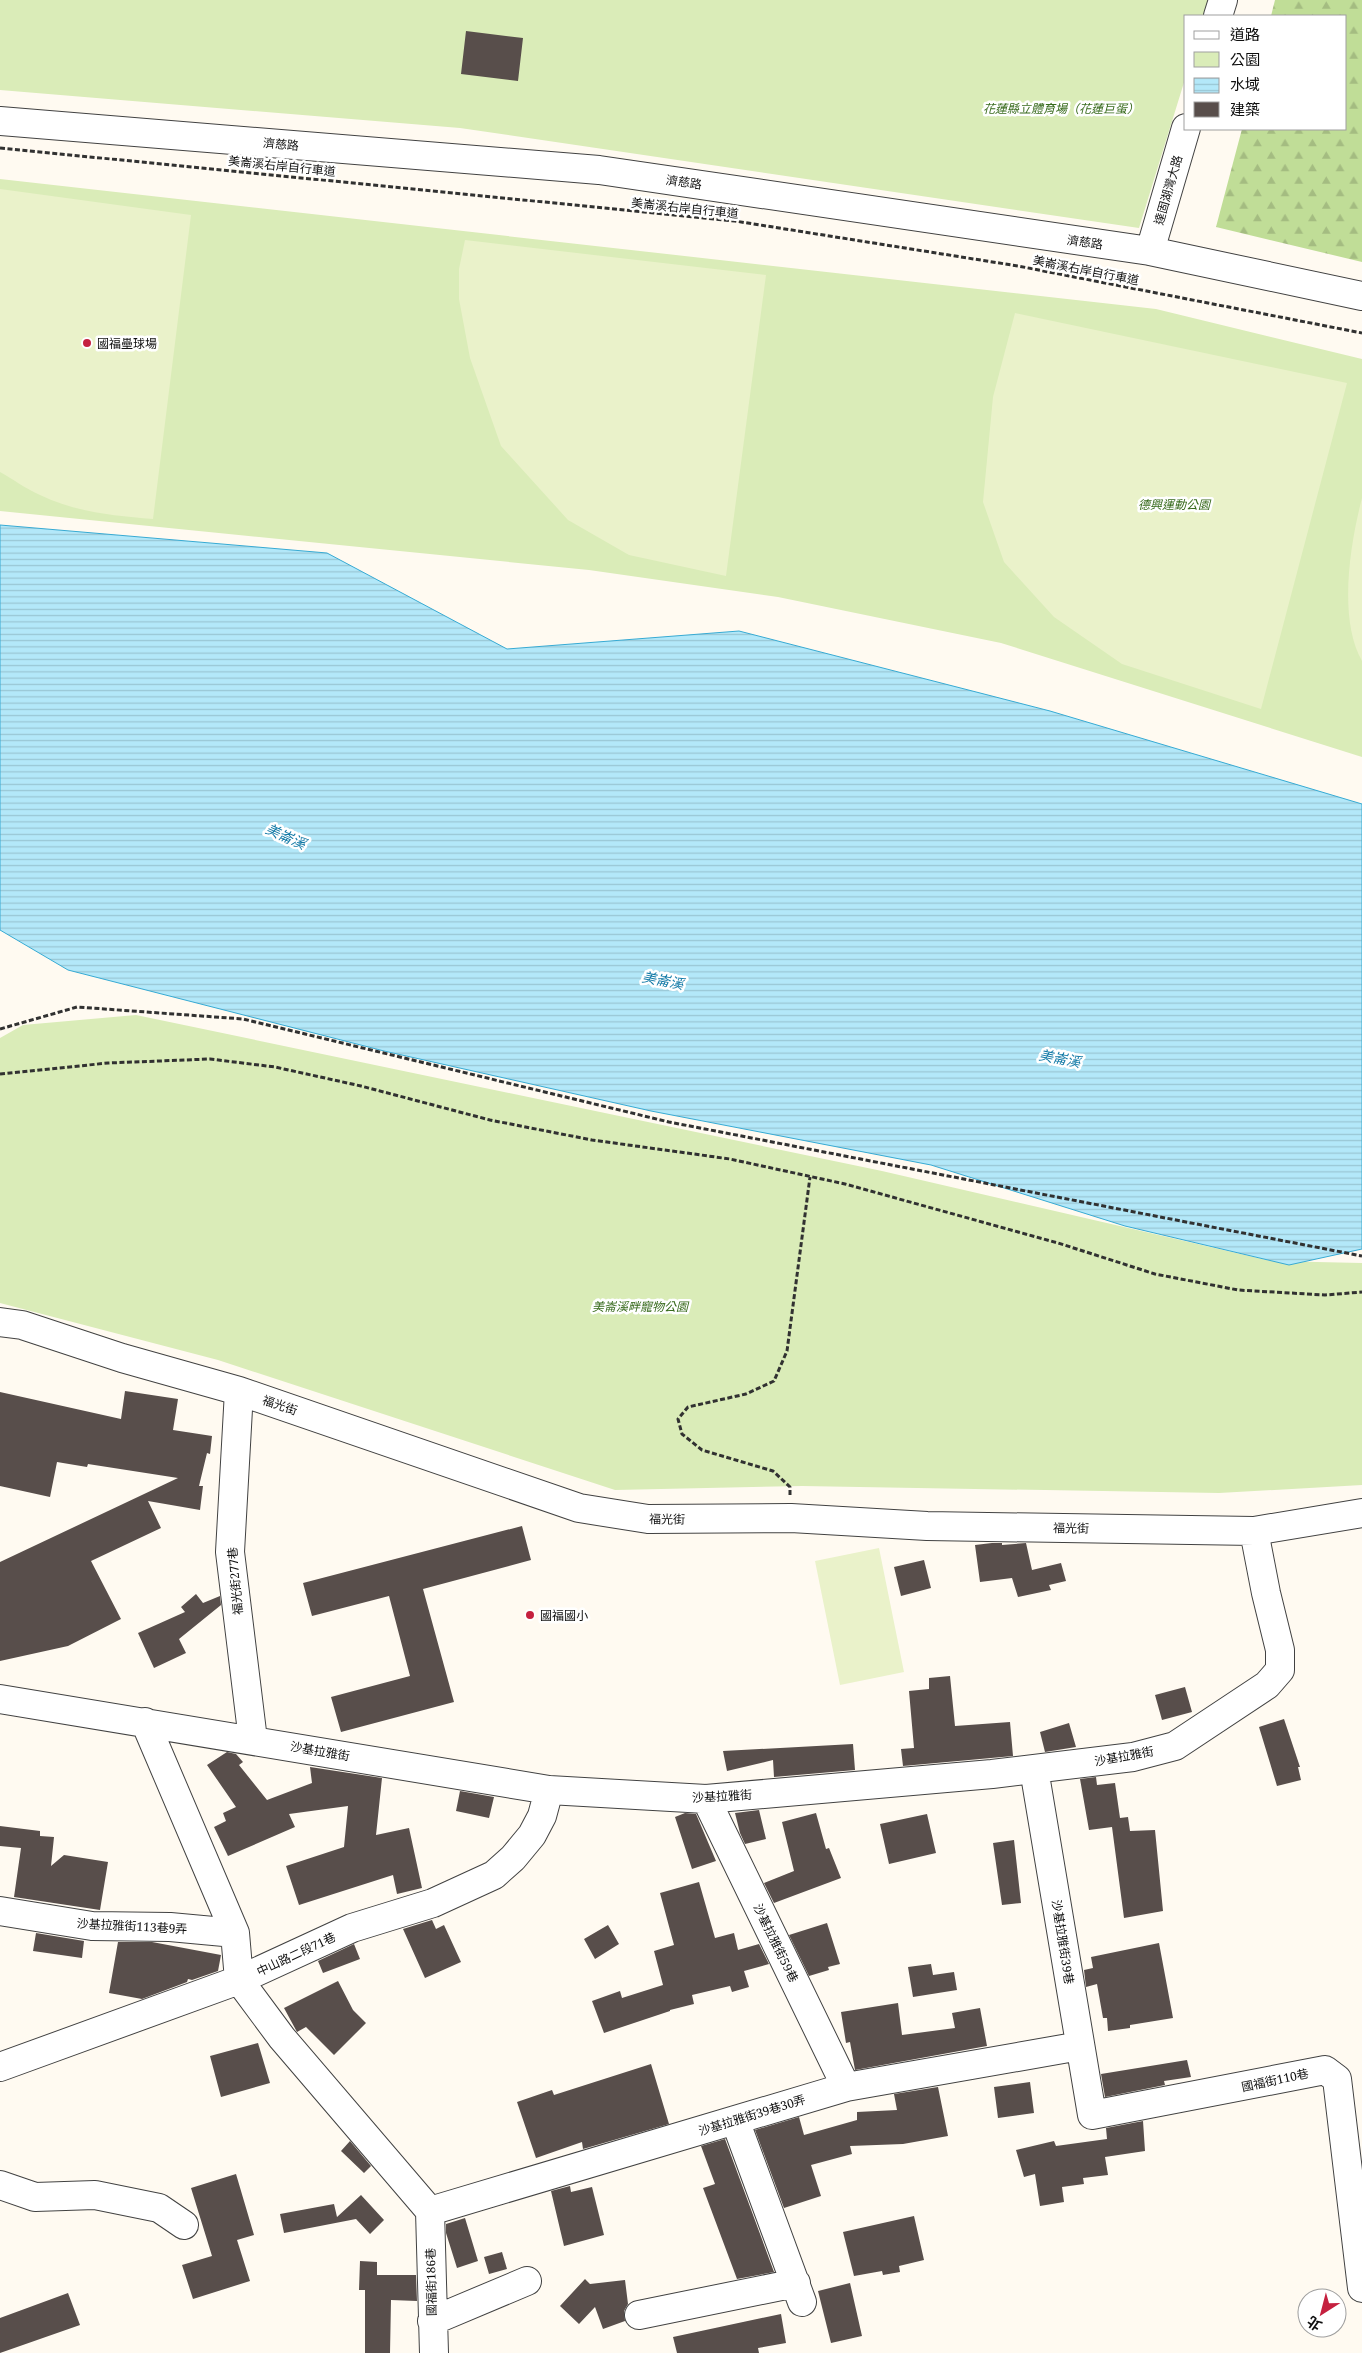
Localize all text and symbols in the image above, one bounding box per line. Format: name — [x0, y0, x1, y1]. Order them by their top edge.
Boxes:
legend — [1184, 15, 1347, 130]
text: 道路 — [1230, 24, 1260, 44]
text: 公園 — [1230, 49, 1260, 69]
text: 水域 — [1230, 74, 1260, 94]
text: 建築 — [1230, 99, 1260, 119]
park label: 花蓮縣立體育場（花蓮巨蛋） — [983, 100, 1139, 117]
street label: 濟慈路 — [262, 134, 300, 154]
street label: 美崙溪右岸自行車道 — [227, 152, 337, 180]
street label: 達固湖灣大路 — [1150, 153, 1186, 227]
street label: 濟慈路 — [665, 171, 703, 193]
street label: 美崙溪右岸自行車道 — [630, 194, 740, 222]
street label: 濟慈路 — [1066, 231, 1104, 253]
street label: 美崙溪右岸自行車道 — [1031, 251, 1141, 289]
place label: 國福壘球場 — [97, 335, 157, 352]
marker: 國福壘球場 — [81, 337, 93, 349]
park label: 德興運動公園 — [1138, 496, 1212, 513]
water label: 美崙溪 — [263, 819, 311, 854]
water label: 美崙溪 — [641, 967, 687, 994]
water label: 美崙溪 — [1038, 1045, 1084, 1072]
park label: 美崙溪畔寵物公園 — [592, 1298, 690, 1315]
street label: 福光街 — [260, 1391, 300, 1419]
street label: 福光街 — [649, 1510, 685, 1528]
street label: 福光街 — [1053, 1519, 1089, 1537]
street label: 福光街277巷 — [224, 1546, 246, 1616]
place label: 國福國小 — [540, 1607, 588, 1624]
marker: 國福國小 — [524, 1609, 536, 1621]
street label: 沙基拉雅街 — [289, 1737, 351, 1765]
street label: 沙基拉雅街 — [1093, 1742, 1155, 1770]
street label: 沙基拉雅街 — [692, 1786, 752, 1806]
street label: 沙基拉雅街39巷 — [1048, 1898, 1078, 1986]
street label: 沙基拉雅街59巷 — [750, 1901, 802, 1985]
street label: 沙基拉雅街113巷9弄 — [76, 1915, 188, 1937]
street label: 中山路二段71巷 — [254, 1928, 338, 1980]
street label: 國福街110巷 — [1240, 2065, 1310, 2095]
street label: 沙基拉雅街39巷30弄 — [697, 2091, 807, 2139]
street label: 國福街186巷 — [422, 2248, 440, 2316]
north arrow — [1297, 2288, 1347, 2338]
text: 北 — [1303, 2312, 1325, 2336]

